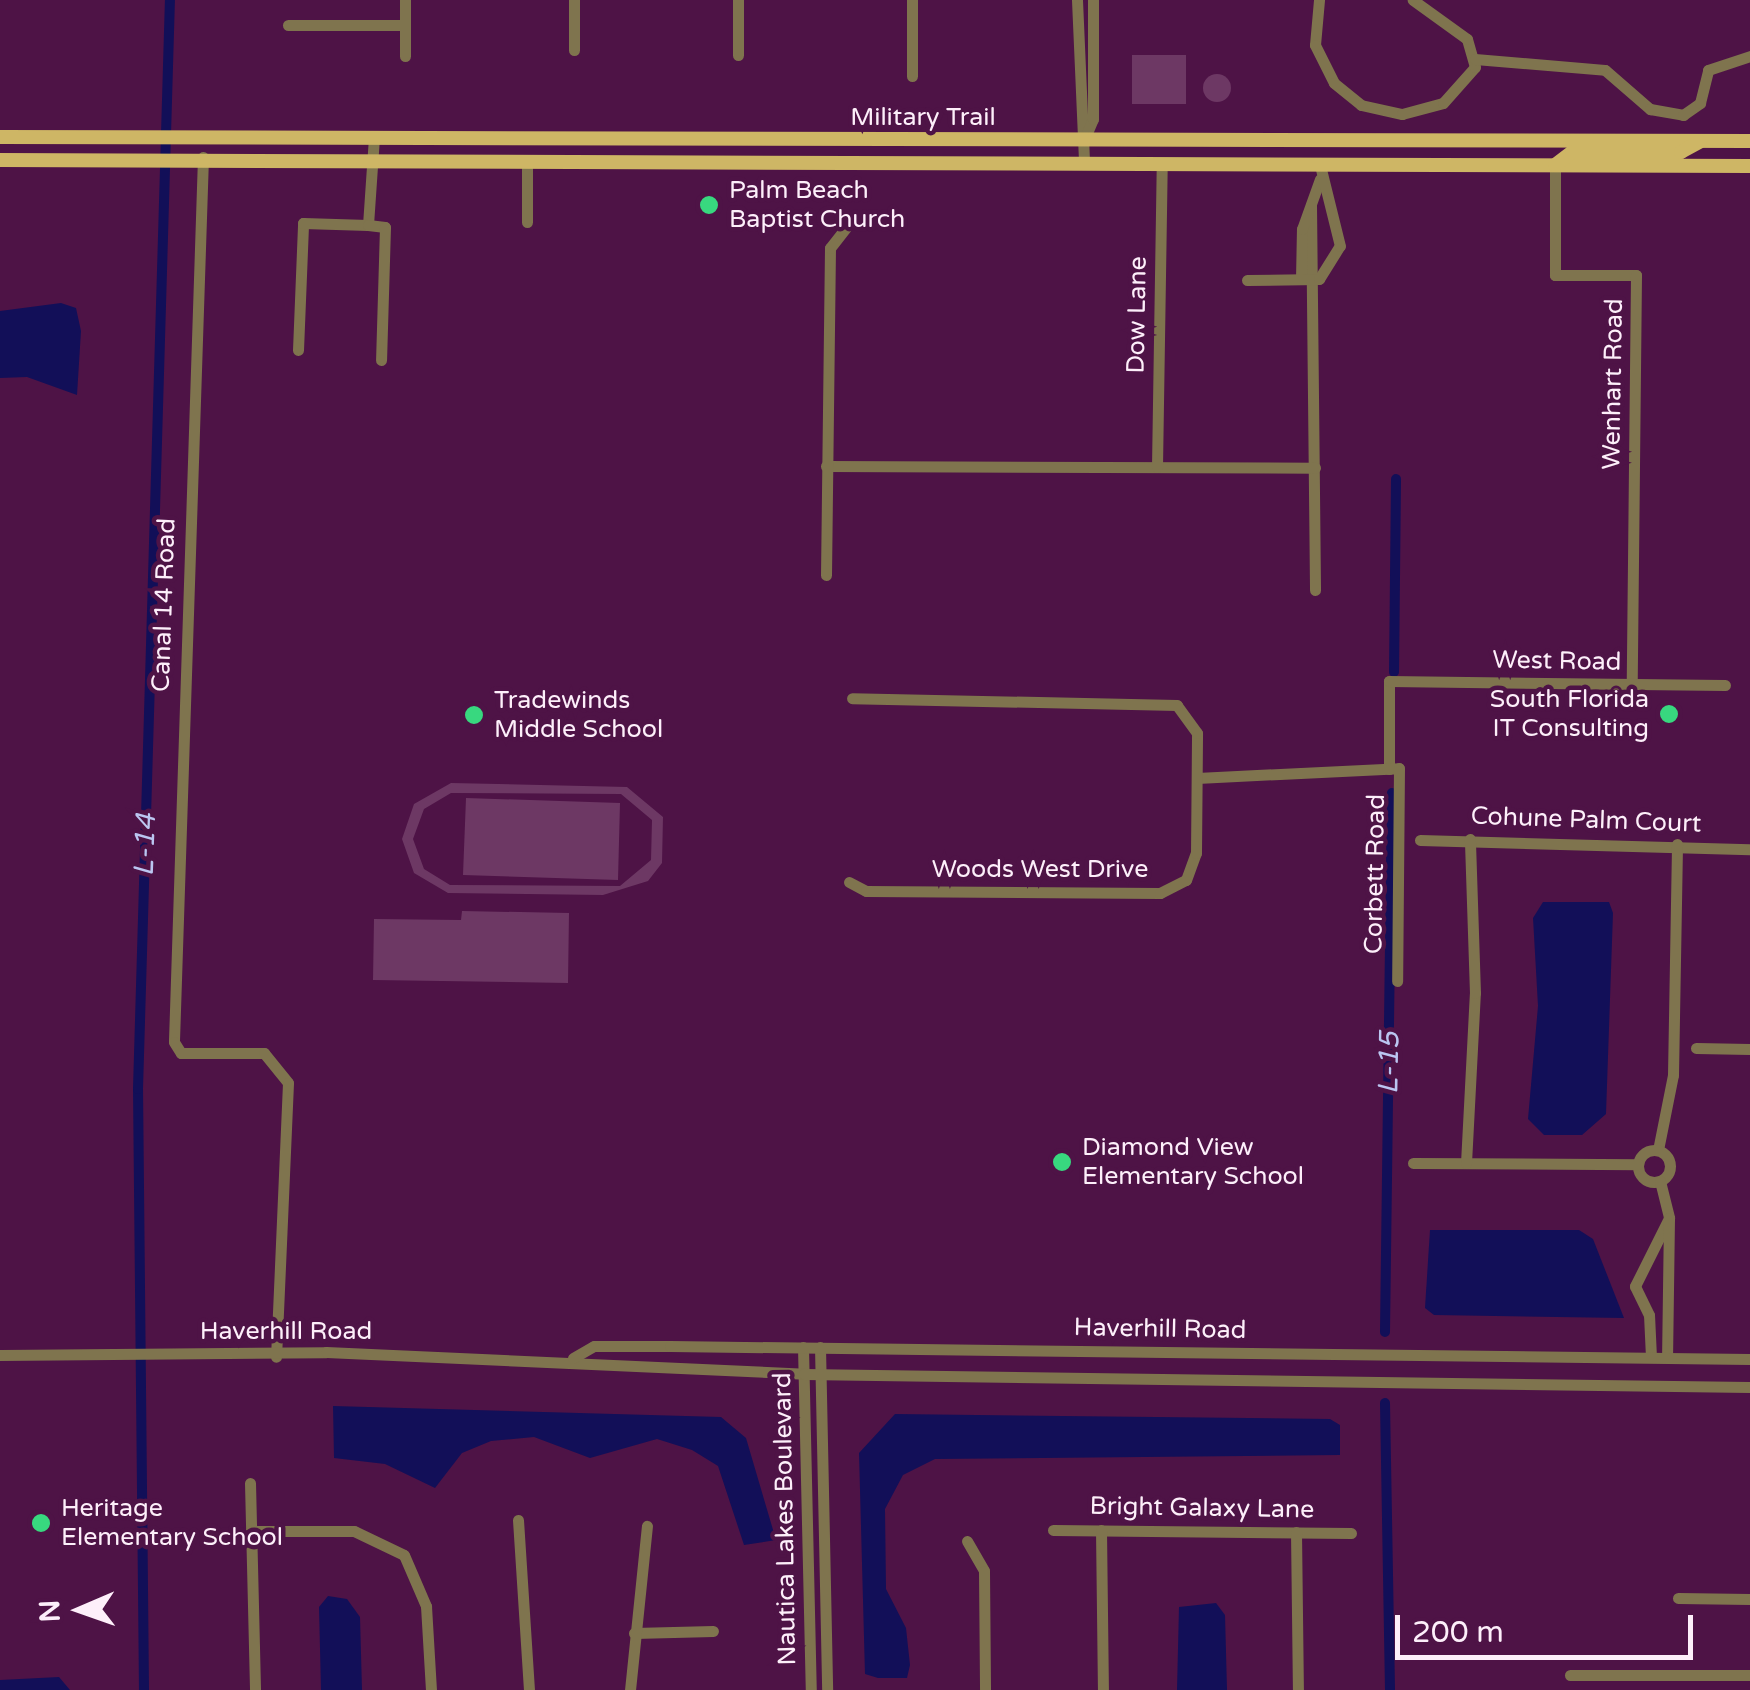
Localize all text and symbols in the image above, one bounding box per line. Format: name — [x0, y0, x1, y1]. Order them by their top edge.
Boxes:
street label: Military Trail — [850, 102, 996, 132]
place label: Palm Beach Baptist Church — [729, 176, 905, 235]
marker: Palm Beach Baptist Church — [698, 194, 720, 216]
street label: Dow Lane — [1121, 256, 1153, 374]
street label: Wenhart Road — [1597, 298, 1629, 470]
street label: Canal 14 Road — [146, 517, 182, 693]
street label: West Road — [1492, 645, 1622, 677]
place label: South Florida IT Consulting — [1490, 685, 1649, 744]
place label: Tradewinds Middle School — [494, 686, 663, 745]
marker: South Florida IT Consulting — [1658, 703, 1680, 725]
marker: Tradewinds Middle School — [463, 704, 485, 726]
street label: Corbett Road — [1359, 794, 1391, 954]
street label: Cohune Palm Court — [1470, 801, 1702, 839]
water label: L-14 — [127, 813, 163, 877]
street label: Woods West Drive — [932, 854, 1148, 884]
water label: L-15 — [1372, 1031, 1406, 1095]
place label: Diamond View Elementary School — [1082, 1133, 1304, 1192]
marker: Diamond View Elementary School — [1051, 1151, 1073, 1173]
street label: Haverhill Road — [1073, 1312, 1247, 1346]
street label: Haverhill Road — [200, 1316, 372, 1346]
street label: Nautica Lakes Boulevard — [767, 1372, 803, 1666]
street label: Bright Galaxy Lane — [1089, 1491, 1315, 1525]
place label: Heritage Elementary School — [61, 1494, 283, 1553]
marker: Heritage Elementary School — [30, 1512, 52, 1534]
north arrow — [30, 1560, 130, 1660]
scale bar — [1400, 1595, 1698, 1657]
text: N — [33, 1599, 67, 1623]
text: 200 m — [1412, 1614, 1504, 1651]

